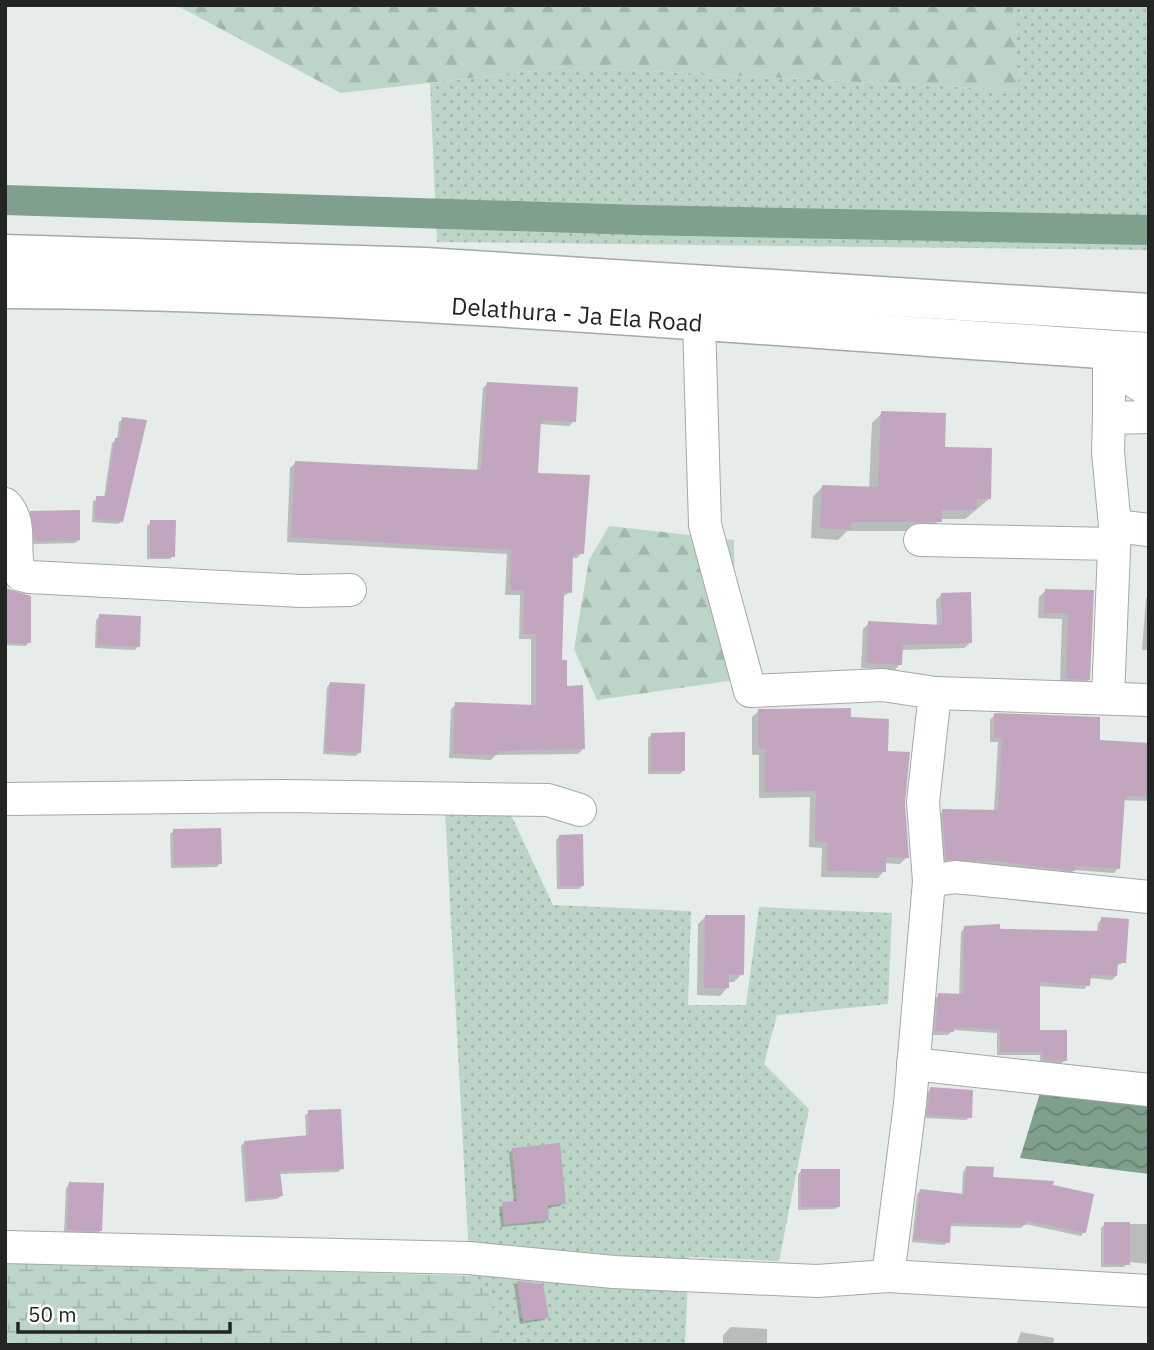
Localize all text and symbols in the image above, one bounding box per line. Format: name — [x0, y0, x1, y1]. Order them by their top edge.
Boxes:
street label: Delathura - Ja Ela Road — [450, 289, 704, 339]
scale bar — [18, 1290, 229, 1334]
text: 50 m — [28, 1300, 77, 1328]

